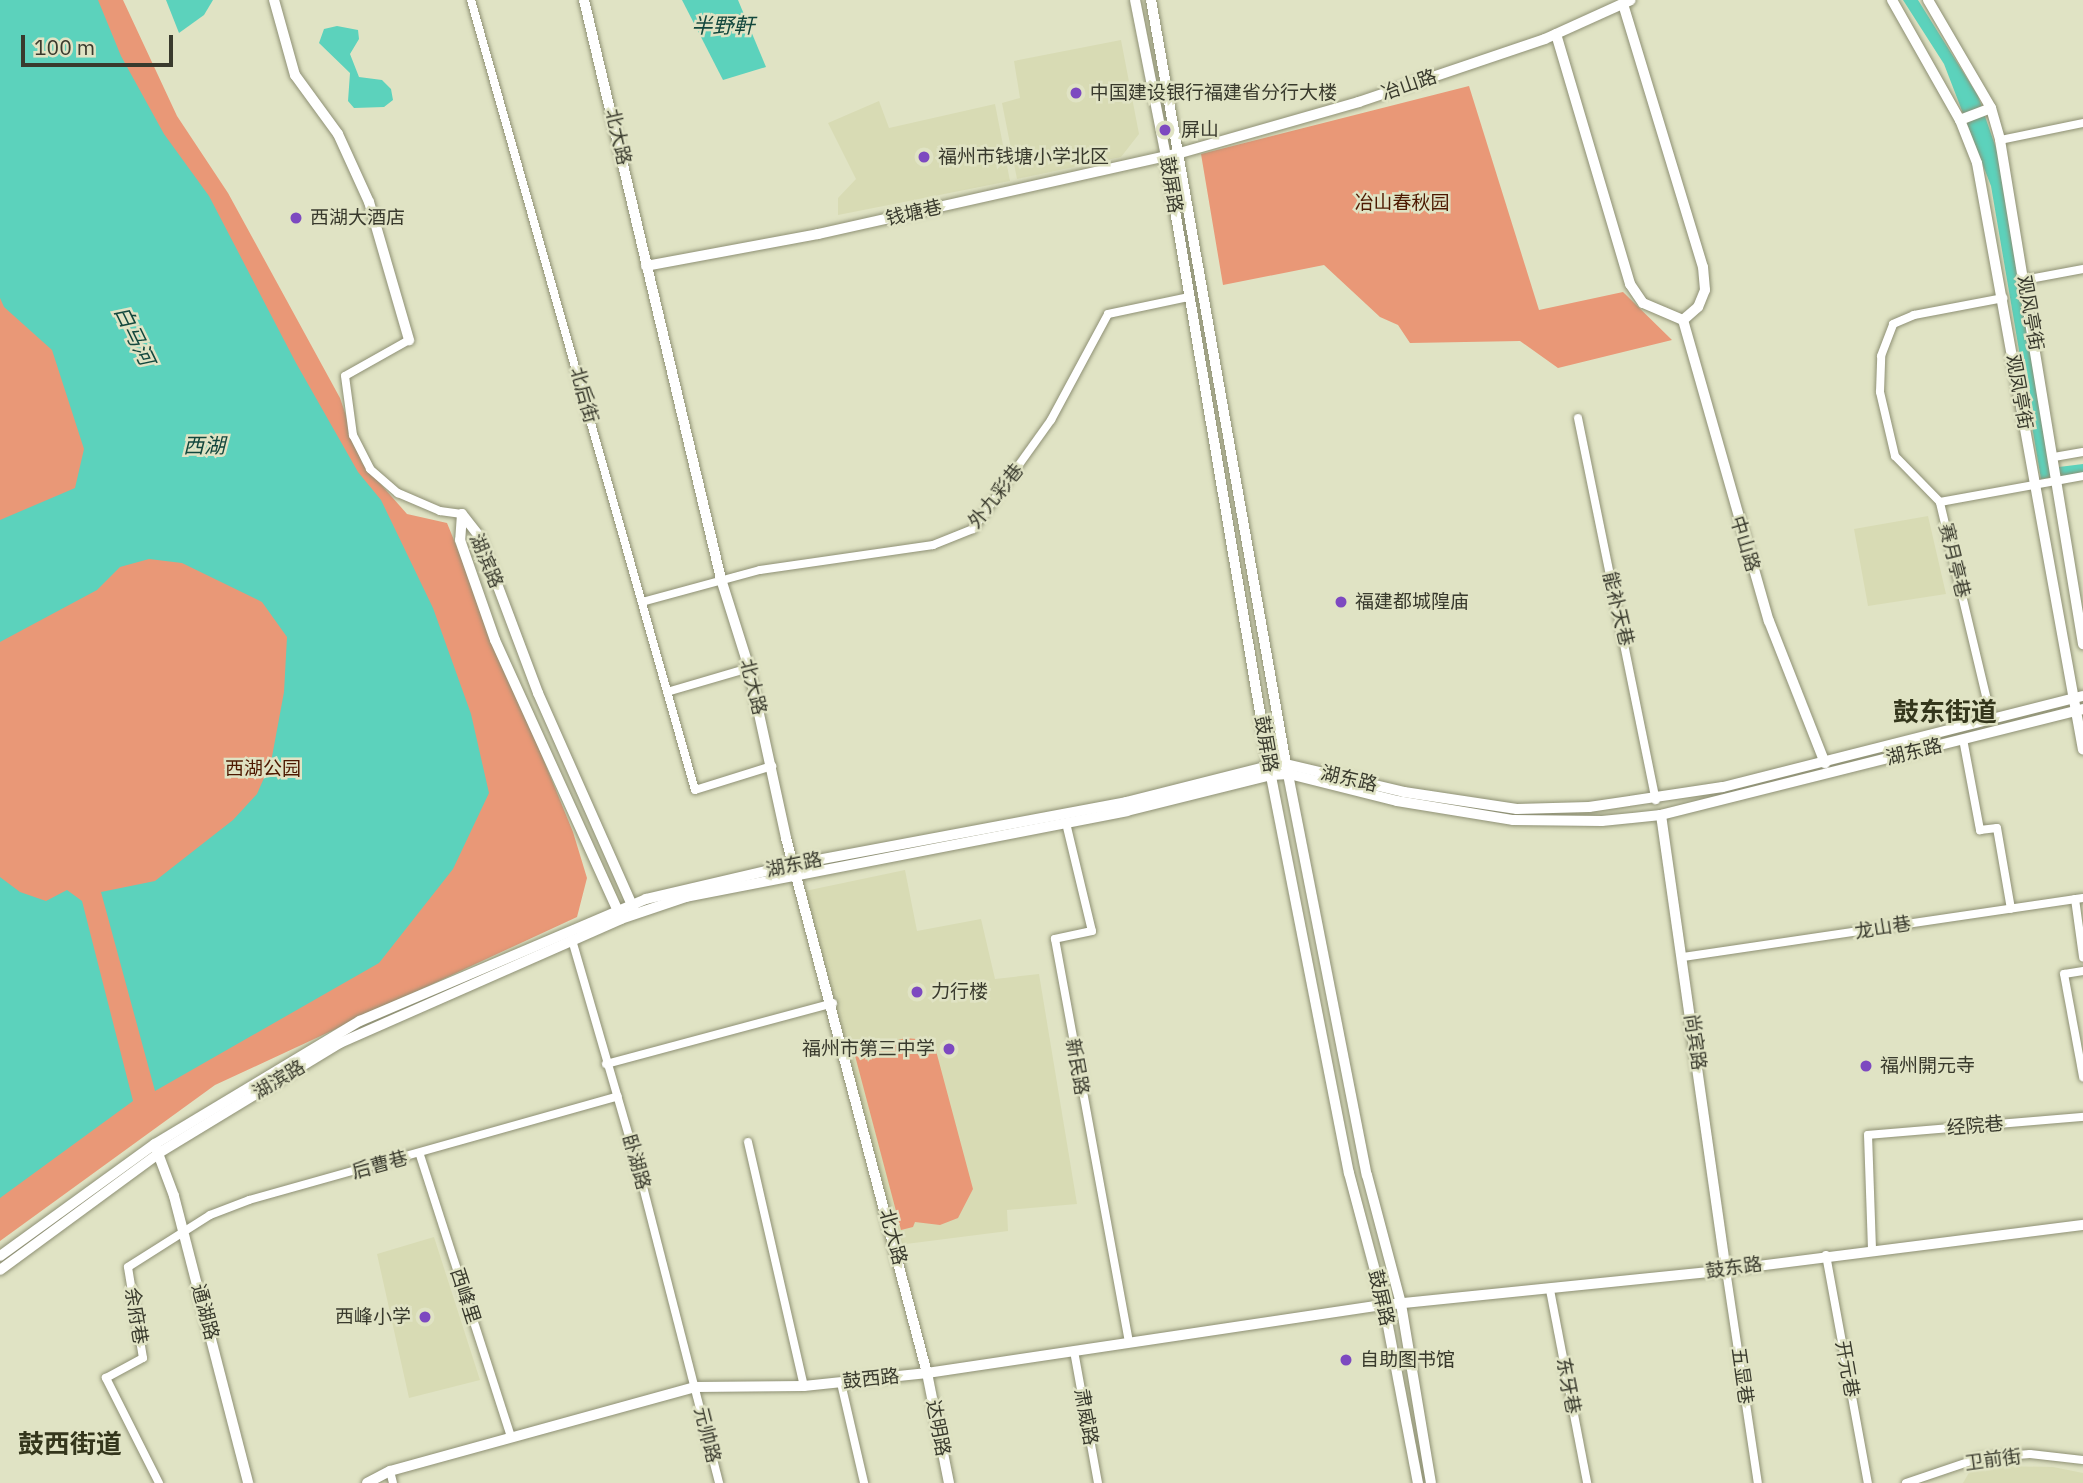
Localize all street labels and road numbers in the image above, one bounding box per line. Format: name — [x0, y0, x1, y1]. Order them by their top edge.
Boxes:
street label: 冶山路 — [1378, 65, 1440, 105]
street label: 北大路 — [600, 107, 636, 167]
street label: 鼓屏路 — [1155, 155, 1187, 215]
street label: 钱塘巷 — [884, 195, 944, 231]
street label: 观风亭街 — [2012, 274, 2048, 352]
street label: 观凤亭街 — [2001, 353, 2037, 431]
street label: 北后街 — [565, 364, 603, 426]
street label: 外九彩巷 — [963, 459, 1029, 533]
street label: 中山路 — [1726, 513, 1764, 575]
street label: 赛月亭巷 — [1934, 521, 1974, 601]
street label: 湖滨路 — [464, 530, 508, 592]
street label: 能补天巷 — [1598, 569, 1638, 649]
street label: 北大路 — [735, 657, 771, 717]
street label: 鼓屏路 — [1250, 714, 1282, 774]
street label: 湖东路 — [1884, 734, 1944, 770]
street label: 湖东路 — [1319, 761, 1379, 797]
street label: 湖东路 — [764, 848, 824, 882]
street label: 龙山巷 — [1853, 912, 1913, 944]
street label: 尚宾路 — [1680, 1012, 1710, 1072]
street label: 新民路 — [1061, 1037, 1093, 1097]
street label: 湖滨路 — [249, 1056, 309, 1104]
street label: 经院巷 — [1946, 1112, 2004, 1140]
street label: 卧湖路 — [617, 1131, 655, 1193]
street label: 后曹巷 — [350, 1147, 410, 1183]
street label: 北大路 — [875, 1207, 911, 1267]
street label: 鼓东路 — [1704, 1253, 1764, 1283]
street label: 西峰里 — [445, 1265, 485, 1327]
street label: 鼓屏路 — [1363, 1268, 1399, 1328]
street label: 通湖路 — [187, 1282, 223, 1342]
street label: 余府巷 — [120, 1286, 152, 1346]
street label: 开元巷 — [1831, 1339, 1863, 1399]
street label: 五显巷 — [1727, 1346, 1757, 1406]
street label: 东牙巷 — [1551, 1356, 1585, 1416]
street label: 鼓西路 — [841, 1365, 901, 1393]
street label: 肃威路 — [1070, 1387, 1102, 1447]
street label: 达明路 — [921, 1398, 955, 1458]
street label: 元帅路 — [689, 1405, 725, 1465]
street label: 卫前街 — [1963, 1445, 2023, 1475]

